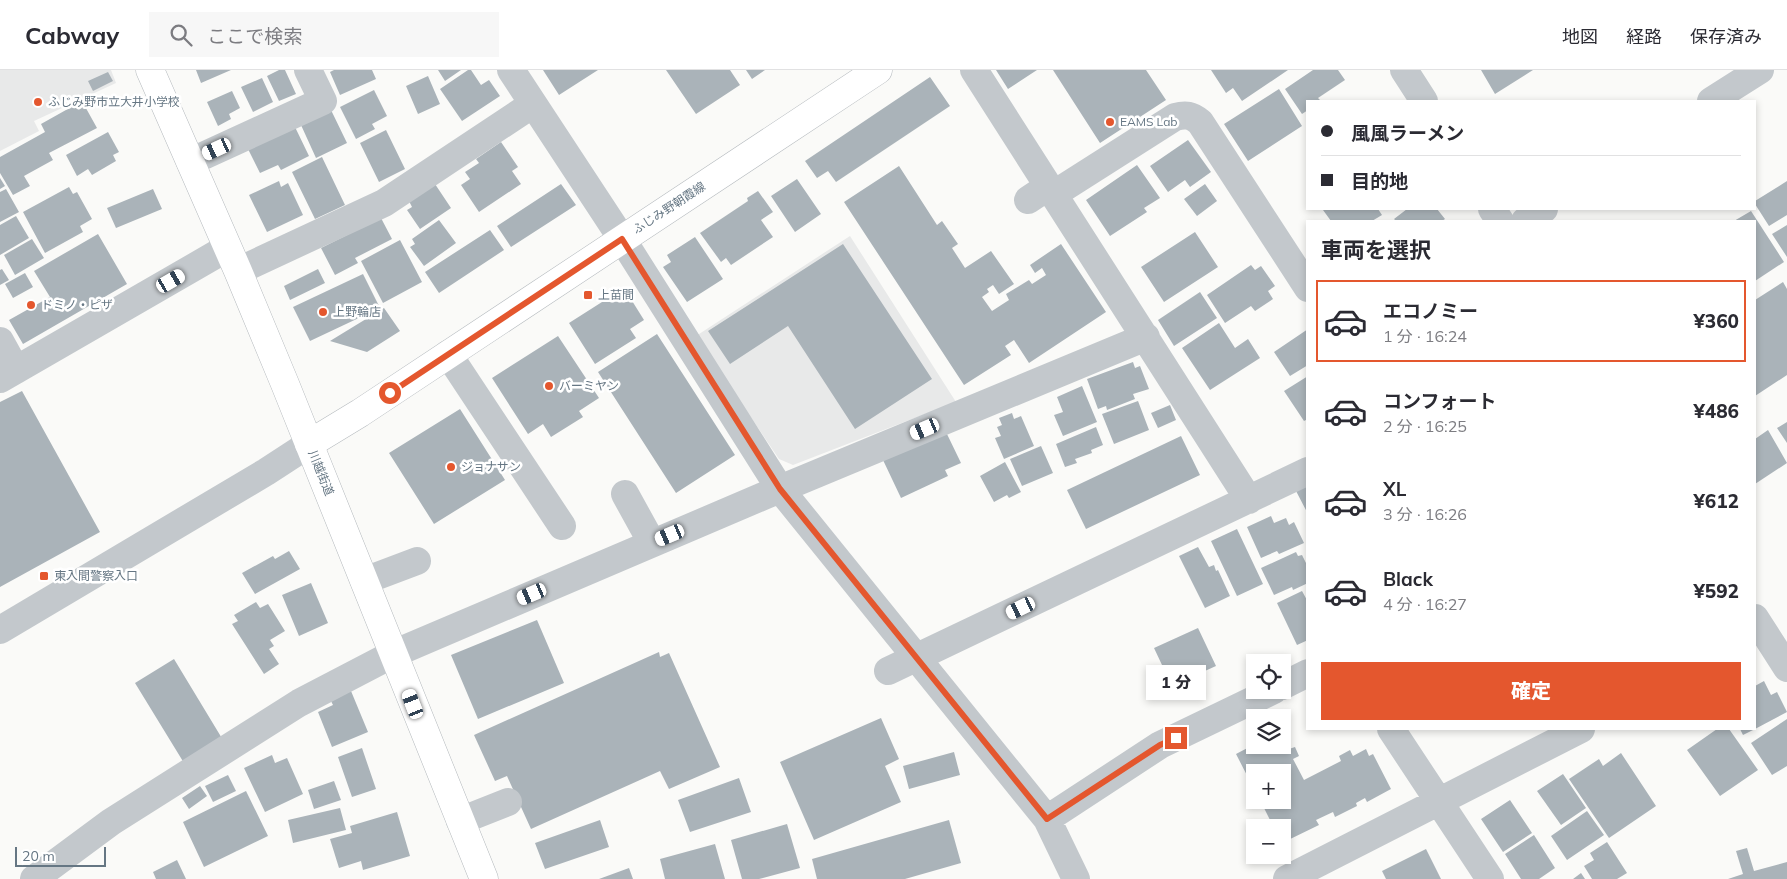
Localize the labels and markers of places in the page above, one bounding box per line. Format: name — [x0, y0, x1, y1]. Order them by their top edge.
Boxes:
place label: ふじみ野市立大井小学校 — [48, 94, 180, 109]
marker: ふじみ野市立大井小学校 — [32, 96, 44, 108]
place label: EAMS Lab — [1120, 114, 1178, 129]
marker: EAMS Lab — [1104, 116, 1116, 128]
place label: 上苗間 — [598, 287, 634, 302]
marker: 上苗間 — [582, 289, 594, 301]
place label: ドミノ・ピザ — [41, 297, 113, 312]
marker: ドミノ・ピザ — [25, 299, 37, 311]
place label: 上野輪店 — [333, 304, 381, 319]
marker: 上野輪店 — [317, 306, 329, 318]
place label: バーミヤン — [559, 378, 619, 393]
marker: バーミヤン — [543, 380, 555, 392]
place label: ジョナサン — [461, 459, 521, 474]
marker: ジョナサン — [445, 461, 457, 473]
place label: 東入間警察入口 — [54, 568, 138, 583]
marker: 東入間警察入口 — [38, 570, 50, 582]

